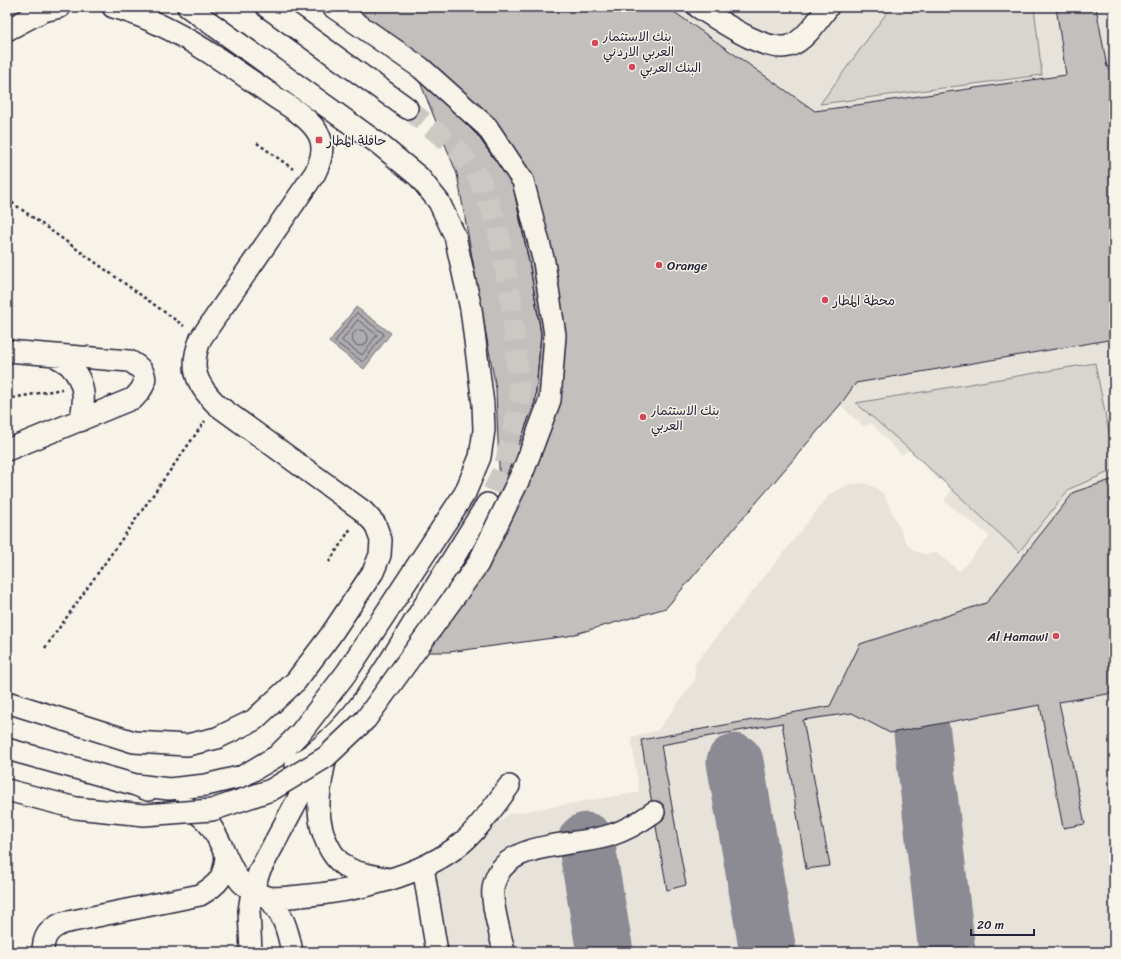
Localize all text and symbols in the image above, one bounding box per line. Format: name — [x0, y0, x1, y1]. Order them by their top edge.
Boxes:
place label: بنك الاستثمار العربي الاردني — [602, 25, 674, 63]
marker: بنك الاستثمار العربي الاردني — [590, 38, 600, 48]
place label: البنك العربي — [640, 56, 701, 79]
marker: البنك العربي — [627, 62, 637, 72]
place label: حافلة المطار — [326, 129, 387, 152]
marker: حافلة المطار — [314, 135, 324, 145]
place label: Orange — [667, 254, 708, 277]
marker: Orange — [654, 260, 664, 270]
place label: محطة المطار — [832, 289, 895, 312]
marker: محطة المطار — [820, 295, 830, 305]
place label: بنك الاستثمار العربي — [650, 399, 720, 437]
marker: بنك الاستثمار العربي — [638, 412, 648, 422]
place label: Al Hamawi — [987, 625, 1048, 648]
marker: Al Hamawi — [1051, 631, 1061, 641]
scale bar — [971, 911, 1034, 937]
text: 20 m — [977, 914, 1004, 936]

